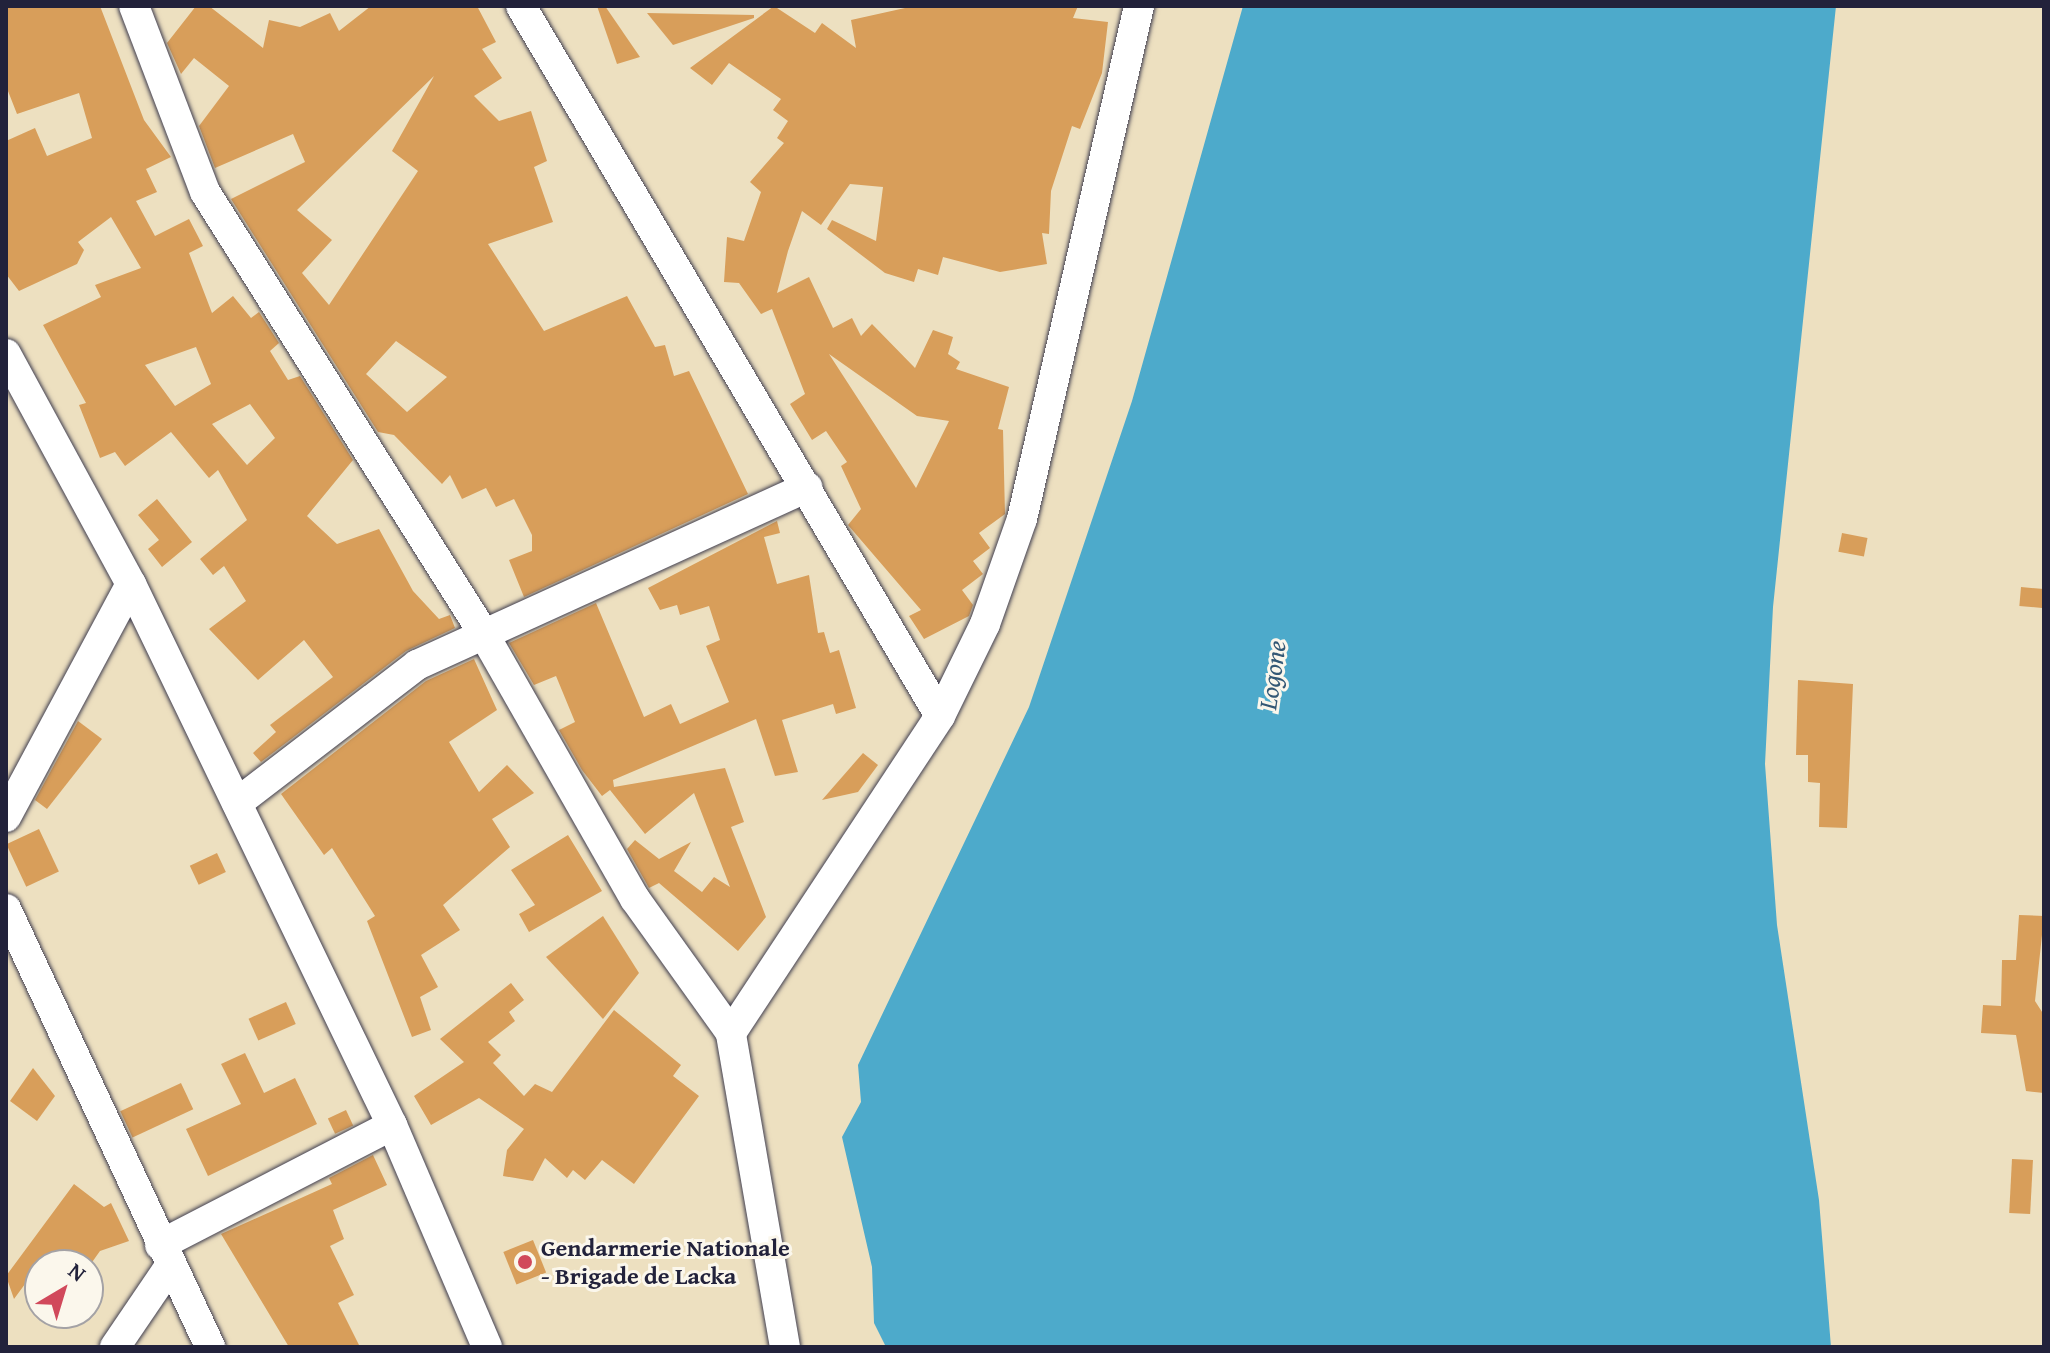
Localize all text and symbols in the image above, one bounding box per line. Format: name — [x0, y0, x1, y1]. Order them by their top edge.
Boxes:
water label: Logone — [1252, 638, 1292, 712]
place label: Gendarmerie Nationale - Brigade de Lacka — [541, 1234, 790, 1290]
north arrow — [24, 1249, 104, 1329]
marker: Gendarmerie Nationale - Brigade de Lacka — [516, 1253, 534, 1271]
text: N — [62, 1255, 93, 1289]

